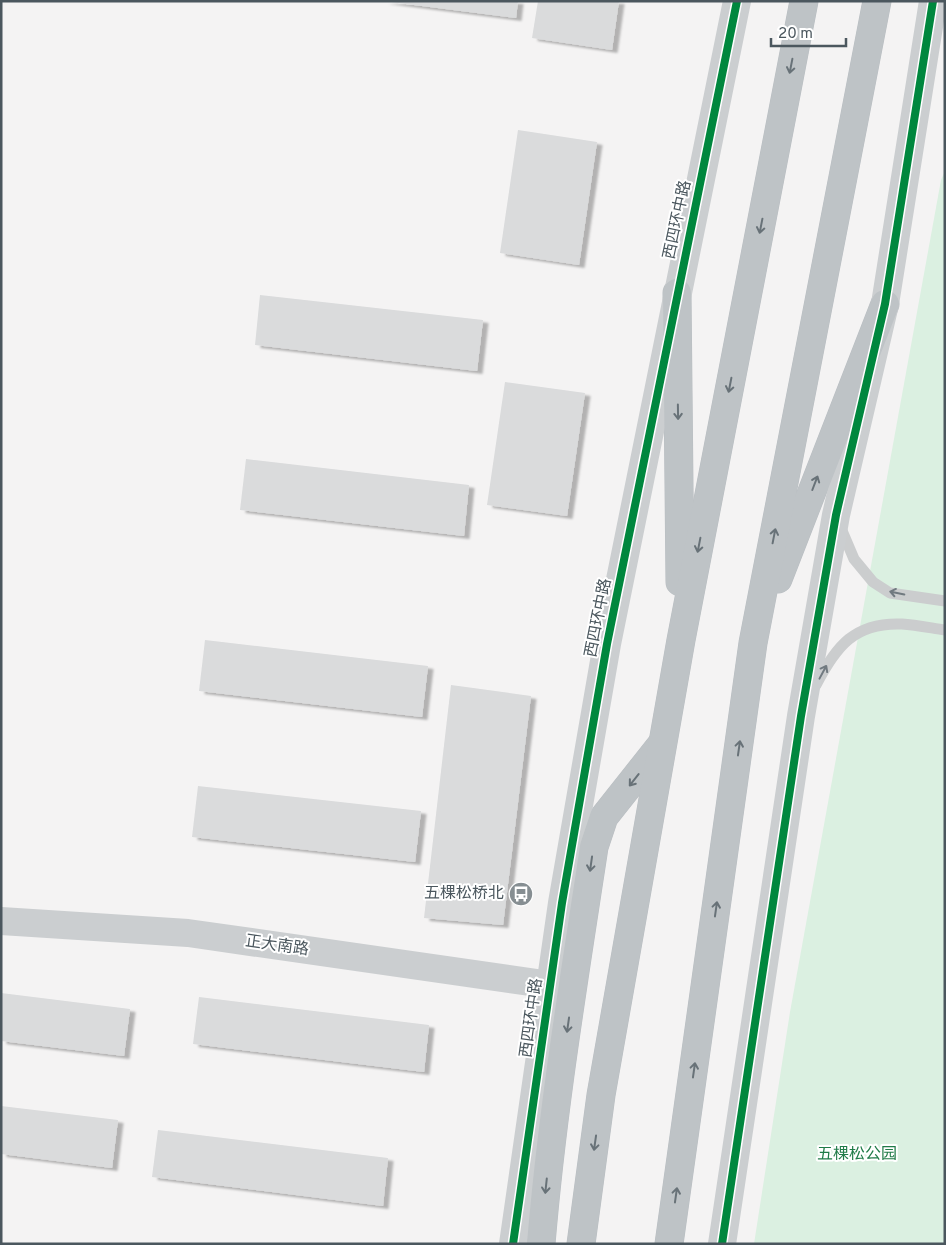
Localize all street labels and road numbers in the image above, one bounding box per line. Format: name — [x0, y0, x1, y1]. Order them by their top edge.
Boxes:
street label: 西四环中路 — [660, 179, 696, 261]
street label: 西四环中路 — [582, 577, 616, 659]
street label: 正大南路 — [244, 932, 310, 960]
street label: 西四环中路 — [517, 977, 547, 1059]

